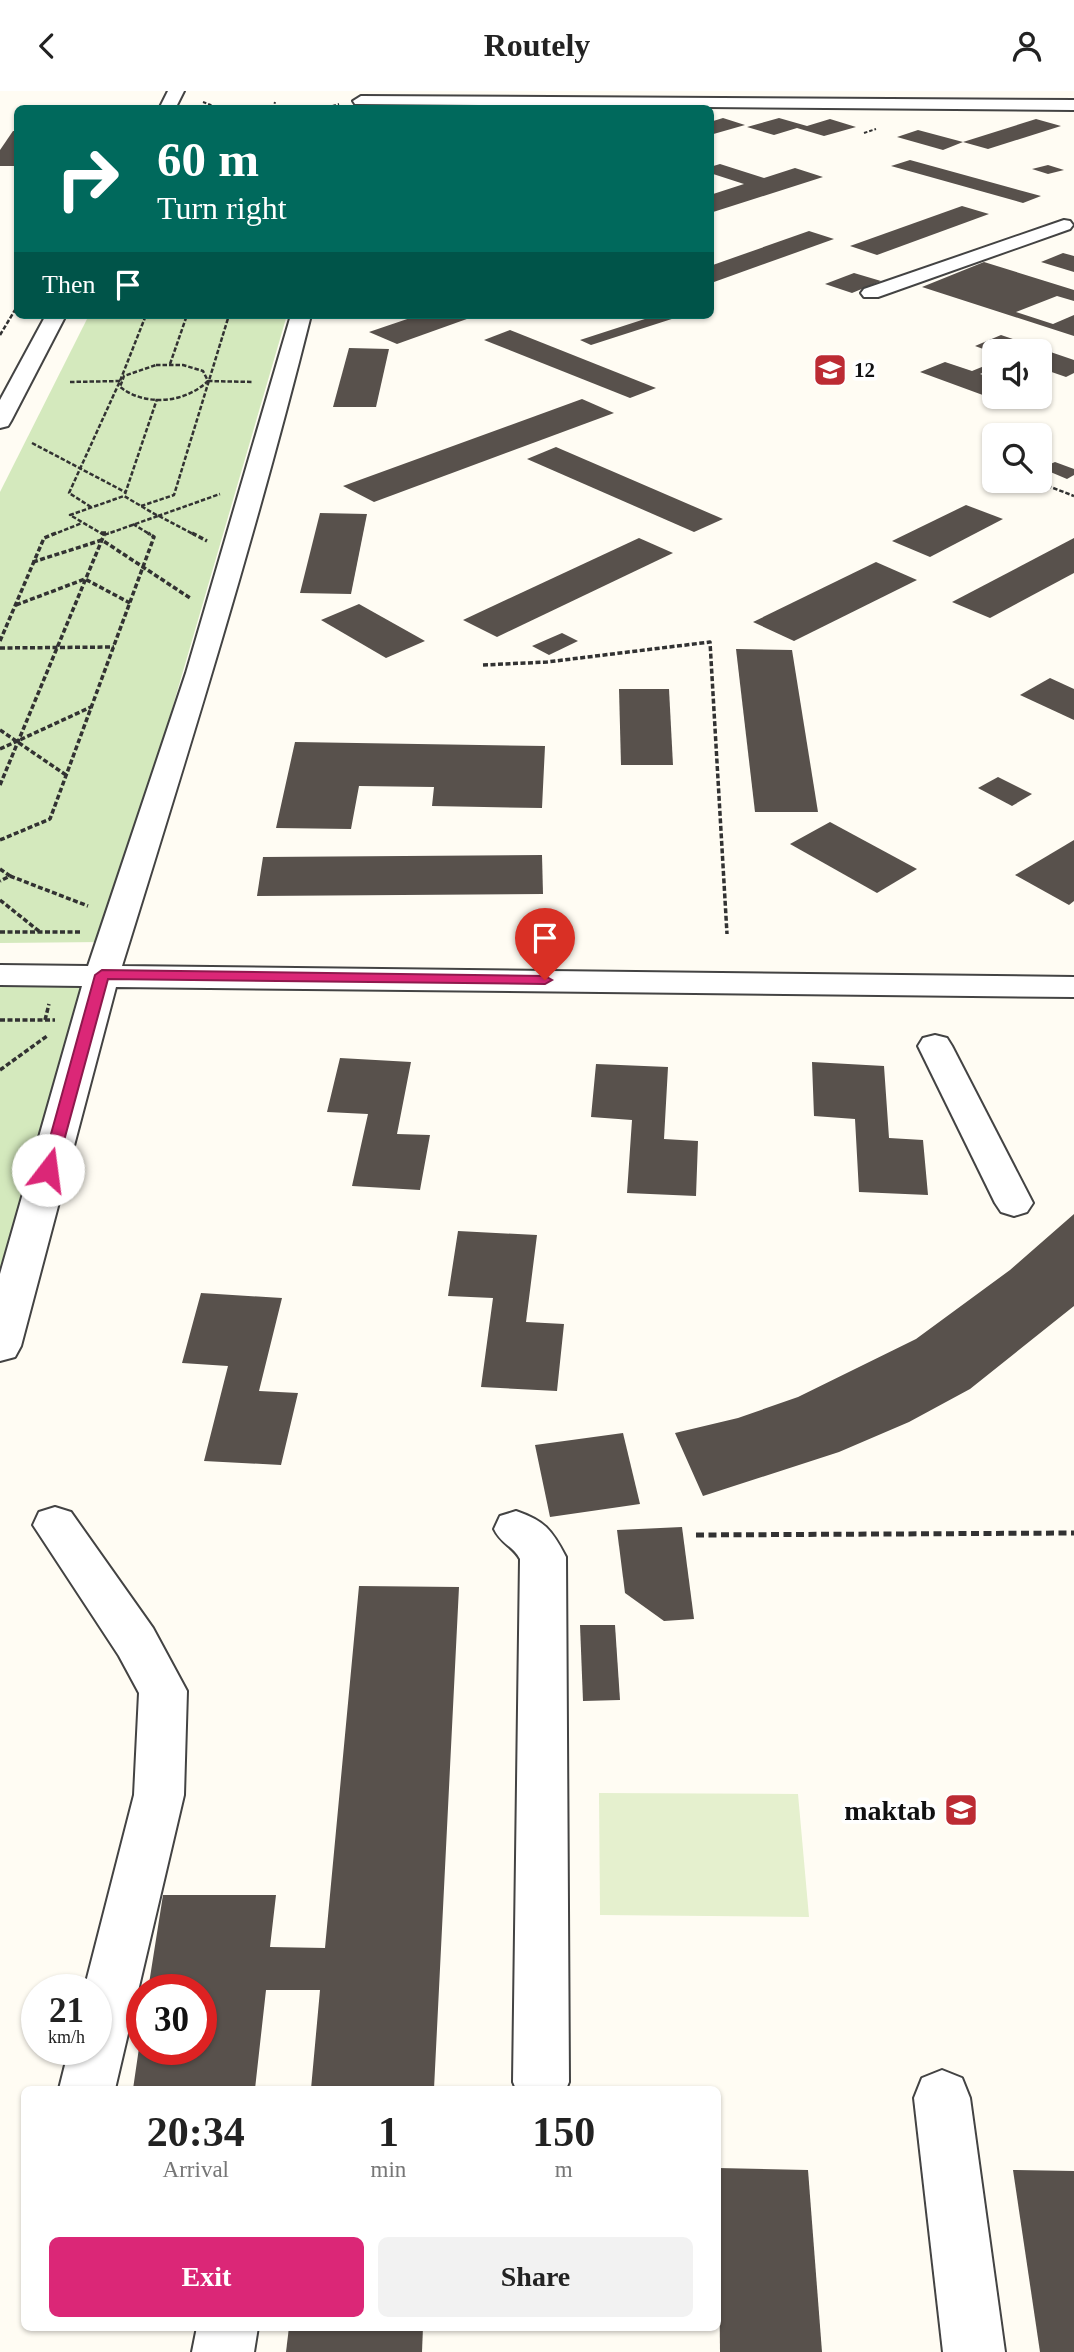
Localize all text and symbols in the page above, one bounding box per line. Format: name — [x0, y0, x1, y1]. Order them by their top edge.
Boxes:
icon: back — [28, 27, 66, 65]
text: Routely — [484, 27, 590, 63]
icon: person — [1008, 27, 1046, 65]
text: 60 m — [157, 132, 259, 187]
icon: right — [42, 133, 133, 224]
text: Turn right — [157, 190, 287, 226]
icon: arrive — [109, 266, 147, 304]
text: Then — [42, 270, 95, 299]
map controls — [982, 339, 1052, 493]
button: sound — [982, 339, 1052, 409]
school or university icon: 12 — [811, 351, 849, 389]
place label: 12 — [854, 358, 875, 382]
button: search — [982, 423, 1052, 493]
pin — [515, 908, 575, 980]
icon: arrive — [526, 919, 564, 957]
position arrow — [11, 1133, 85, 1207]
school or university icon: maktab — [942, 1791, 980, 1829]
place label: maktab — [844, 1795, 936, 1826]
speed limit sign: 30 — [126, 1974, 217, 2065]
text: 21 — [49, 1991, 84, 2030]
text: km/h — [48, 2027, 85, 2047]
text: 20:34 — [147, 2109, 245, 2155]
text: 1 — [378, 2109, 399, 2155]
text: 150 — [532, 2109, 595, 2155]
text: Arrival — [163, 2157, 229, 2182]
text: min — [371, 2157, 406, 2182]
text: m — [555, 2157, 573, 2182]
button: Exit — [49, 2237, 364, 2317]
button: Share — [378, 2237, 693, 2317]

